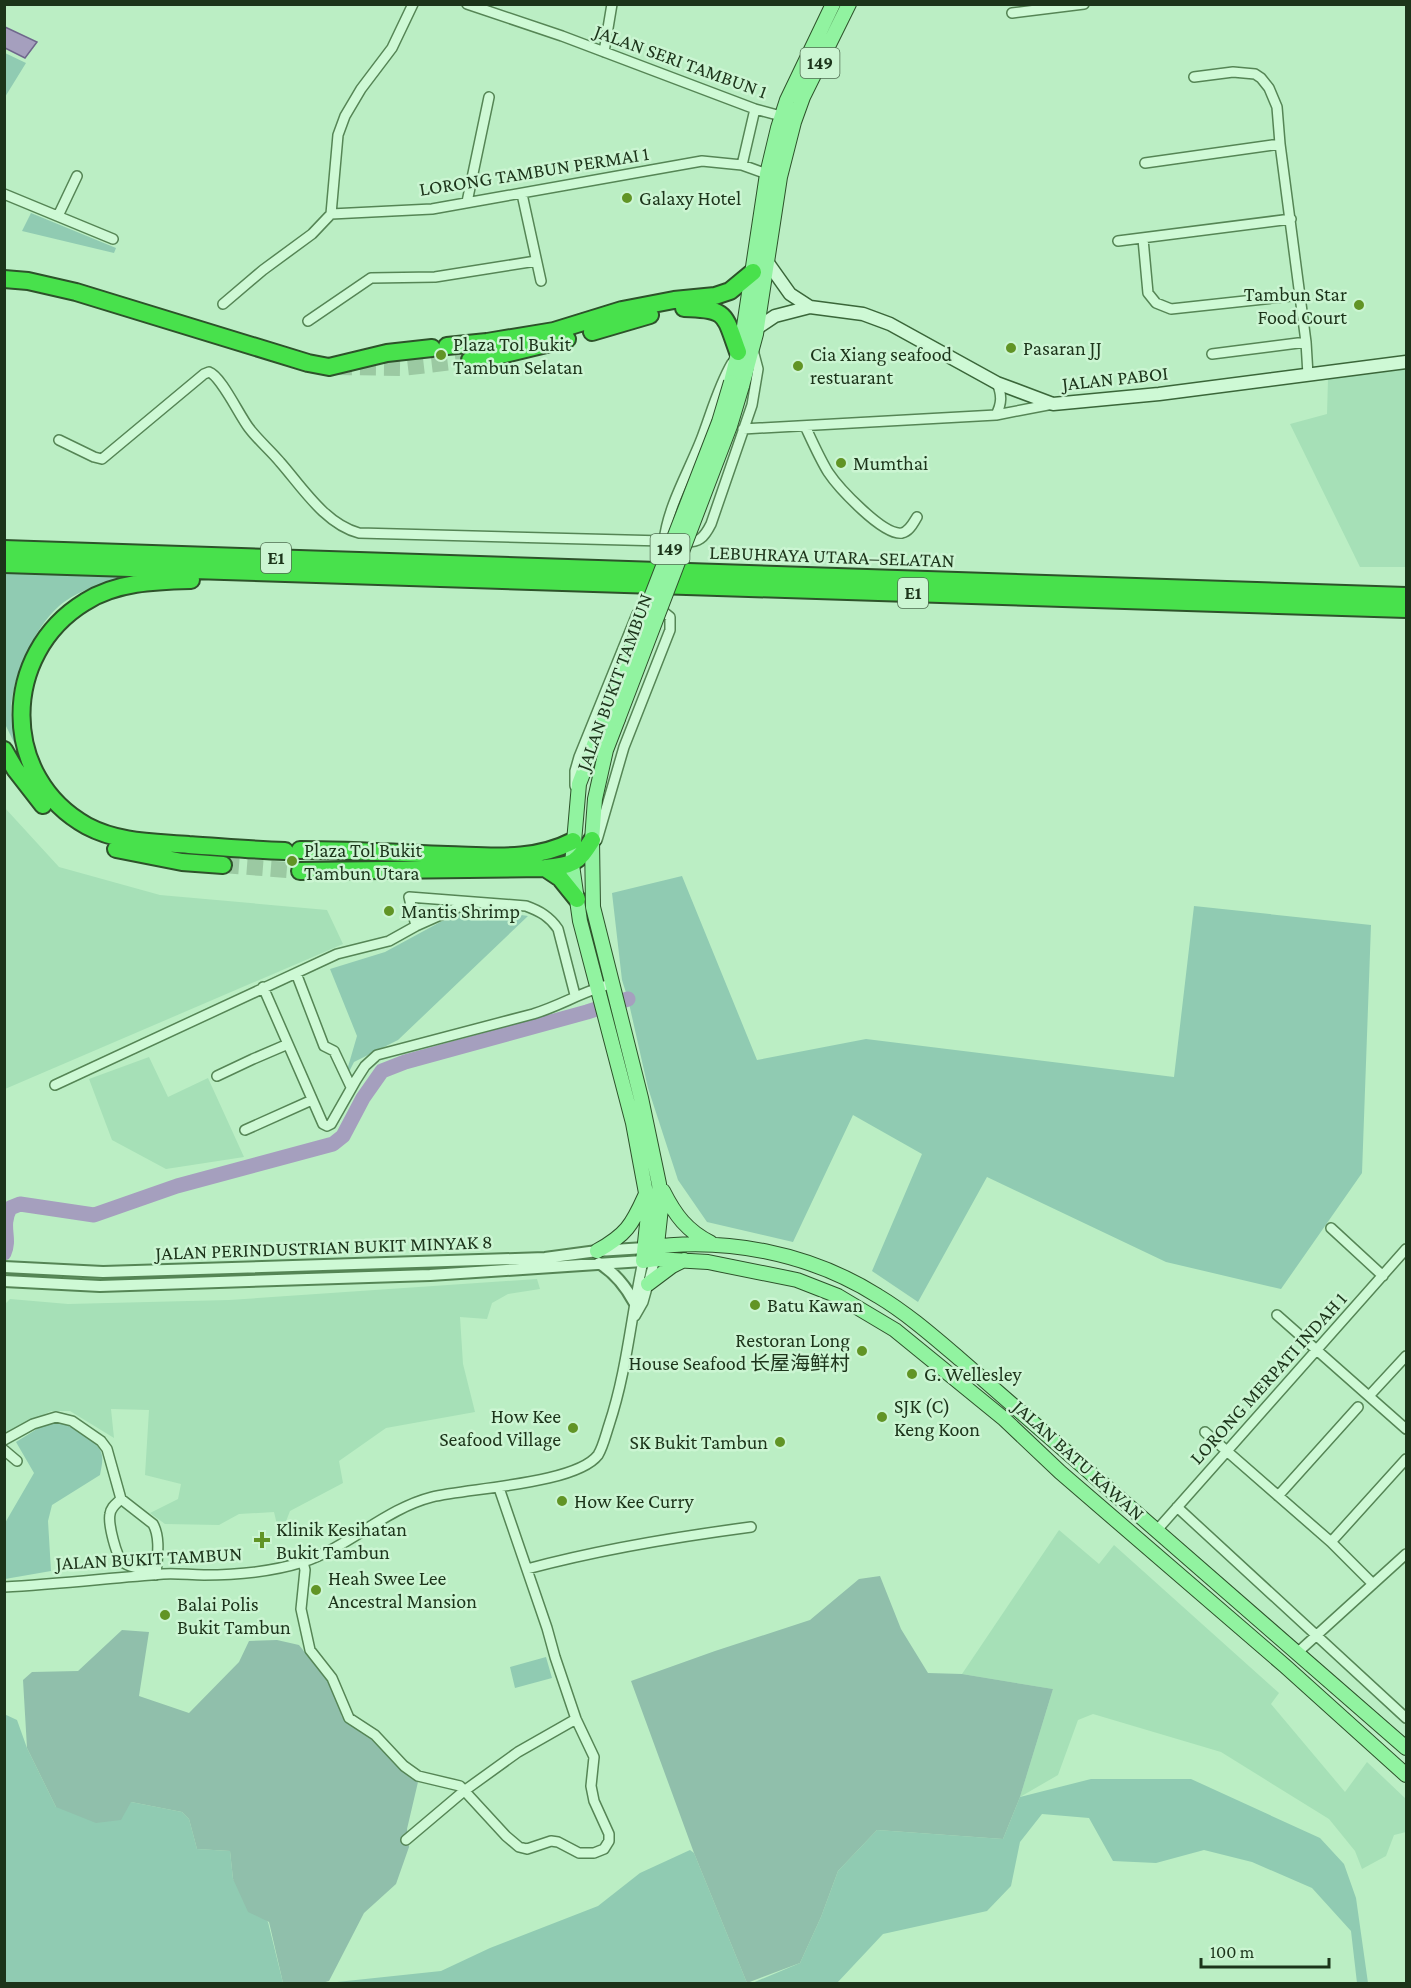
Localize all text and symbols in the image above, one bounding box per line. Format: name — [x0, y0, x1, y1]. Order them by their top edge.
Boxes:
street label: JALAN SERI TAMBUN 1 — [589, 19, 770, 103]
road number: 149 — [800, 48, 840, 78]
street label: LORONG TAMBUN PERMAI 1 — [417, 142, 651, 200]
place label: Galaxy Hotel — [639, 187, 741, 210]
marker: Galaxy Hotel — [620, 191, 634, 205]
place label: Tambun Star Food Court — [1244, 283, 1347, 328]
marker: Tambun Star Food Court — [1352, 298, 1366, 312]
place label: Plaza Tol Bukit Tambun Selatan — [453, 333, 583, 378]
place label: Pasaran JJ — [1023, 337, 1102, 360]
marker: Pasaran JJ — [1004, 341, 1018, 355]
place label: Cia Xiang seafood restuarant — [810, 343, 953, 388]
marker: Plaza Tol Bukit Tambun Selatan — [434, 348, 448, 362]
marker: Cia Xiang seafood restuarant — [791, 359, 805, 373]
street label: JALAN PABOI — [1059, 361, 1169, 396]
place label: Mumthai — [853, 452, 928, 474]
marker: Mumthai — [834, 456, 848, 470]
road number: 149 — [650, 534, 690, 564]
street label: LEBUHRAYA UTARA–SELATAN — [709, 541, 955, 571]
road number: E1 — [261, 543, 291, 573]
road number: E1 — [898, 578, 928, 608]
street label: JALAN BUKIT TAMBUN — [571, 590, 657, 776]
place label: Plaza Tol Bukit Tambun Utara — [304, 839, 422, 884]
marker: Plaza Tol Bukit Tambun Utara — [285, 854, 299, 868]
place label: Mantis Shrimp — [401, 900, 520, 923]
marker: Mantis Shrimp — [382, 904, 396, 918]
street label: JALAN PERINDUSTRIAN BUKIT MINYAK 8 — [153, 1230, 493, 1265]
street label: LORONG MERPATI INDAH 1 — [1185, 1288, 1351, 1468]
place label: Batu Kawan — [767, 1294, 863, 1316]
marker: Batu Kawan — [748, 1298, 762, 1312]
place label: Restoran Long House Seafood 长屋海鲜村 — [629, 1329, 850, 1374]
marker: Restoran Long House Seafood 长屋海鲜村 — [855, 1344, 869, 1358]
place label: G. Wellesley — [924, 1363, 1022, 1386]
marker: G. Wellesley — [905, 1367, 919, 1381]
street label: JALAN BATU KAWAN — [1007, 1394, 1149, 1525]
place label: SJK (C) Keng Koon — [894, 1395, 980, 1441]
place label: How Kee Seafood Village — [439, 1405, 561, 1451]
marker: SJK (C) Keng Koon — [875, 1410, 889, 1424]
marker: How Kee Seafood Village — [566, 1421, 580, 1435]
place label: SK Bukit Tambun — [630, 1431, 768, 1453]
marker: SK Bukit Tambun — [773, 1435, 787, 1449]
place label: How Kee Curry — [574, 1490, 695, 1513]
marker: How Kee Curry — [555, 1494, 569, 1508]
place label: Klinik Kesihatan Bukit Tambun — [276, 1518, 407, 1563]
marker: Klinik Kesihatan Bukit Tambun — [253, 1531, 271, 1549]
street label: JALAN BUKIT TAMBUN — [53, 1542, 243, 1575]
place label: Heah Swee Lee Ancestral Mansion — [328, 1567, 477, 1612]
marker: Heah Swee Lee Ancestral Mansion — [309, 1583, 323, 1597]
place label: Balai Polis Bukit Tambun — [177, 1593, 291, 1638]
marker: Balai Polis Bukit Tambun — [158, 1608, 172, 1622]
scale bar — [1201, 1931, 1328, 1969]
text: 100 m — [1210, 1942, 1255, 1962]

